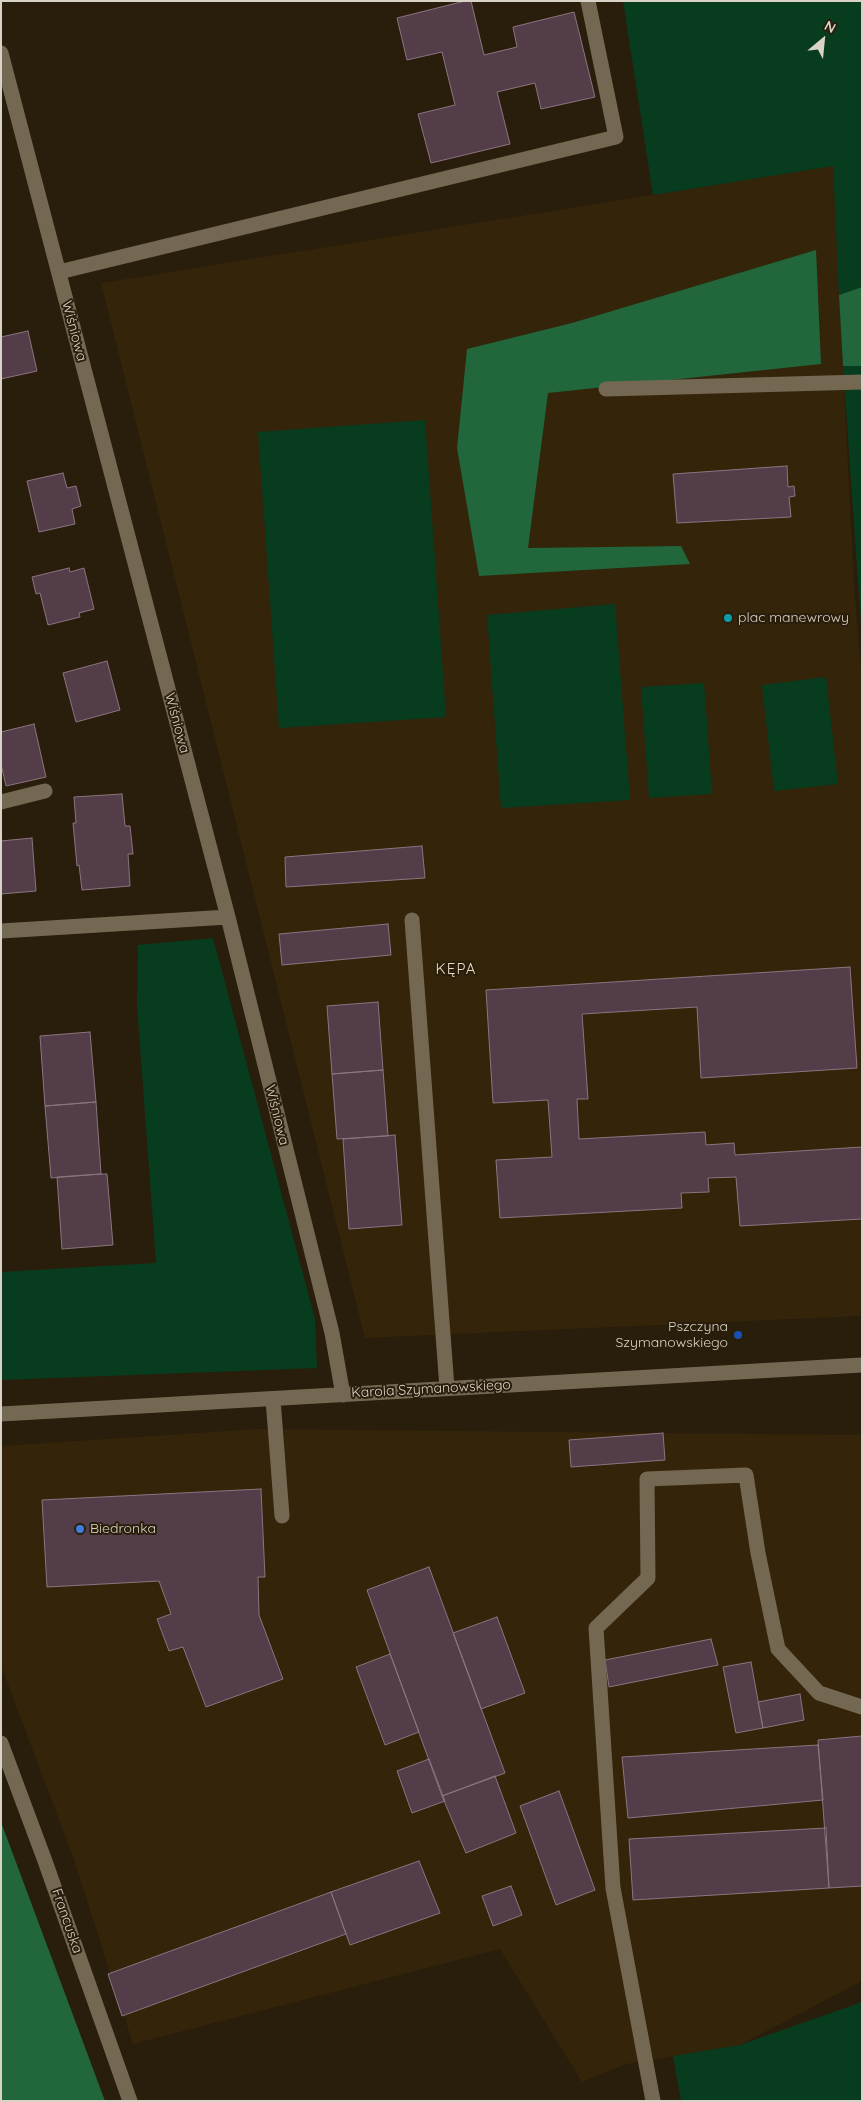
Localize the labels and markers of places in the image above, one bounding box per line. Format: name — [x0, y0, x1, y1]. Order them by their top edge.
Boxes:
place label: plac manewrowy — [738, 610, 849, 626]
marker: plac manewrowy — [722, 612, 734, 624]
place label: Pszczyna Szymanowskiego — [615, 1319, 728, 1351]
marker: Pszczyna Szymanowskiego — [732, 1329, 744, 1341]
place label: Biedronka — [90, 1521, 156, 1537]
marker: Biedronka — [74, 1523, 86, 1535]

